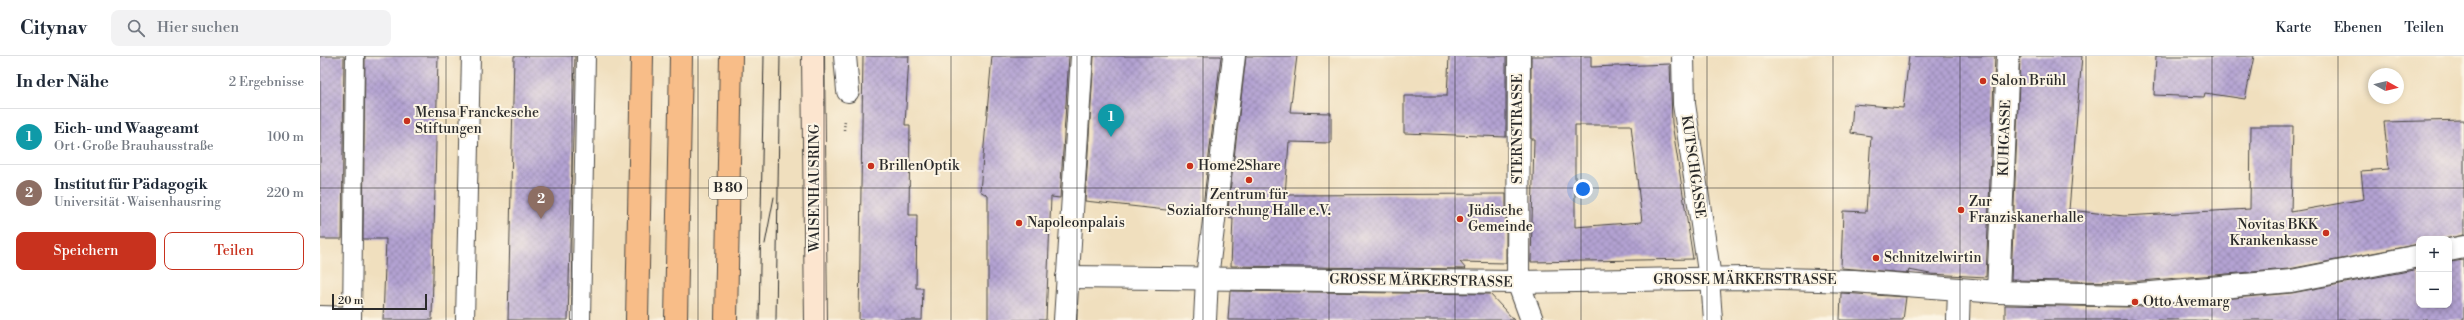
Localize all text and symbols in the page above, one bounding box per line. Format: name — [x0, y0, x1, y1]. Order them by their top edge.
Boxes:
search box — [111, 10, 391, 46]
text: Citynav — [20, 16, 87, 40]
icon: search — [125, 17, 147, 39]
text: Hier suchen — [157, 18, 239, 37]
text: Karte — [2275, 19, 2312, 37]
text: Ebenen — [2334, 19, 2382, 37]
text: Teilen — [2404, 19, 2444, 37]
north arrow — [2368, 68, 2404, 104]
text: In der Nähe — [16, 71, 109, 93]
place label: Salon Brühl — [1991, 72, 2066, 90]
text: 2 Ergebnisse — [229, 74, 304, 90]
street label: STERNSTRASSE — [1509, 74, 1527, 184]
marker: Salon Brühl — [1978, 76, 1988, 86]
street label: KUHGASSE — [1995, 99, 2015, 177]
place label: Mensa Franckesche Stiftungen — [415, 104, 539, 138]
pin: 1 — [1098, 104, 1124, 137]
street label: KUTSCHGASSE — [1677, 114, 1709, 220]
marker: Mensa Franckesche Stiftungen — [402, 116, 412, 126]
text: Eich- und Waageamt — [54, 119, 199, 138]
street label: WAISENHAUSRING — [806, 123, 824, 253]
text: 1 — [26, 129, 32, 145]
text: 100 m — [268, 129, 304, 145]
text: Ort · Große Brauhausstraße — [54, 138, 214, 154]
place label: BrillenOptik — [878, 157, 960, 175]
place label: Home2Share — [1198, 157, 1281, 175]
marker: BrillenOptik — [866, 161, 876, 171]
marker: Home2Share — [1185, 161, 1195, 171]
text: Institut für Pädagogik — [54, 175, 208, 194]
marker: Zentrum für Sozialforschung Halle e.V. — [1244, 175, 1254, 185]
road number: B 80 — [709, 177, 747, 199]
your location — [1573, 179, 1593, 199]
text: 2 — [25, 185, 33, 201]
text: 220 m — [266, 185, 304, 201]
pin: 2 — [528, 186, 554, 219]
place label: Zentrum für Sozialforschung Halle e.V. — [1167, 186, 1331, 220]
place label: Zur Franziskanerhalle — [1969, 193, 2084, 227]
text: Universität · Waisenhausring — [54, 194, 221, 210]
place label: Jüdische Gemeinde — [1467, 202, 1533, 236]
marker: Zur Franziskanerhalle — [1956, 205, 1966, 215]
place label: Napoleonpalais — [1027, 214, 1125, 232]
marker: Jüdische Gemeinde — [1455, 214, 1465, 224]
place label: Novitas BKK Krankenkasse — [2230, 216, 2319, 250]
marker: Napoleonpalais — [1014, 218, 1024, 228]
marker: Novitas BKK Krankenkasse — [2321, 228, 2331, 238]
button: Speichern — [16, 232, 156, 270]
button: Teilen — [164, 232, 304, 270]
map controls — [2416, 236, 2452, 308]
button: + — [2416, 236, 2452, 272]
place label: Schnitzelwirtin — [1884, 249, 1982, 267]
marker: Schnitzelwirtin — [1871, 253, 1881, 263]
street label: GROSSE MÄRKERSTRASSE — [1329, 269, 1513, 292]
street label: GROSSE MÄRKERSTRASSE — [1653, 270, 1837, 289]
button: − — [2416, 272, 2452, 308]
scale bar — [332, 292, 427, 311]
place label: Otto Avemarg — [2143, 293, 2230, 311]
text: 20 m — [338, 294, 363, 308]
marker: Otto Avemarg — [2130, 297, 2140, 307]

